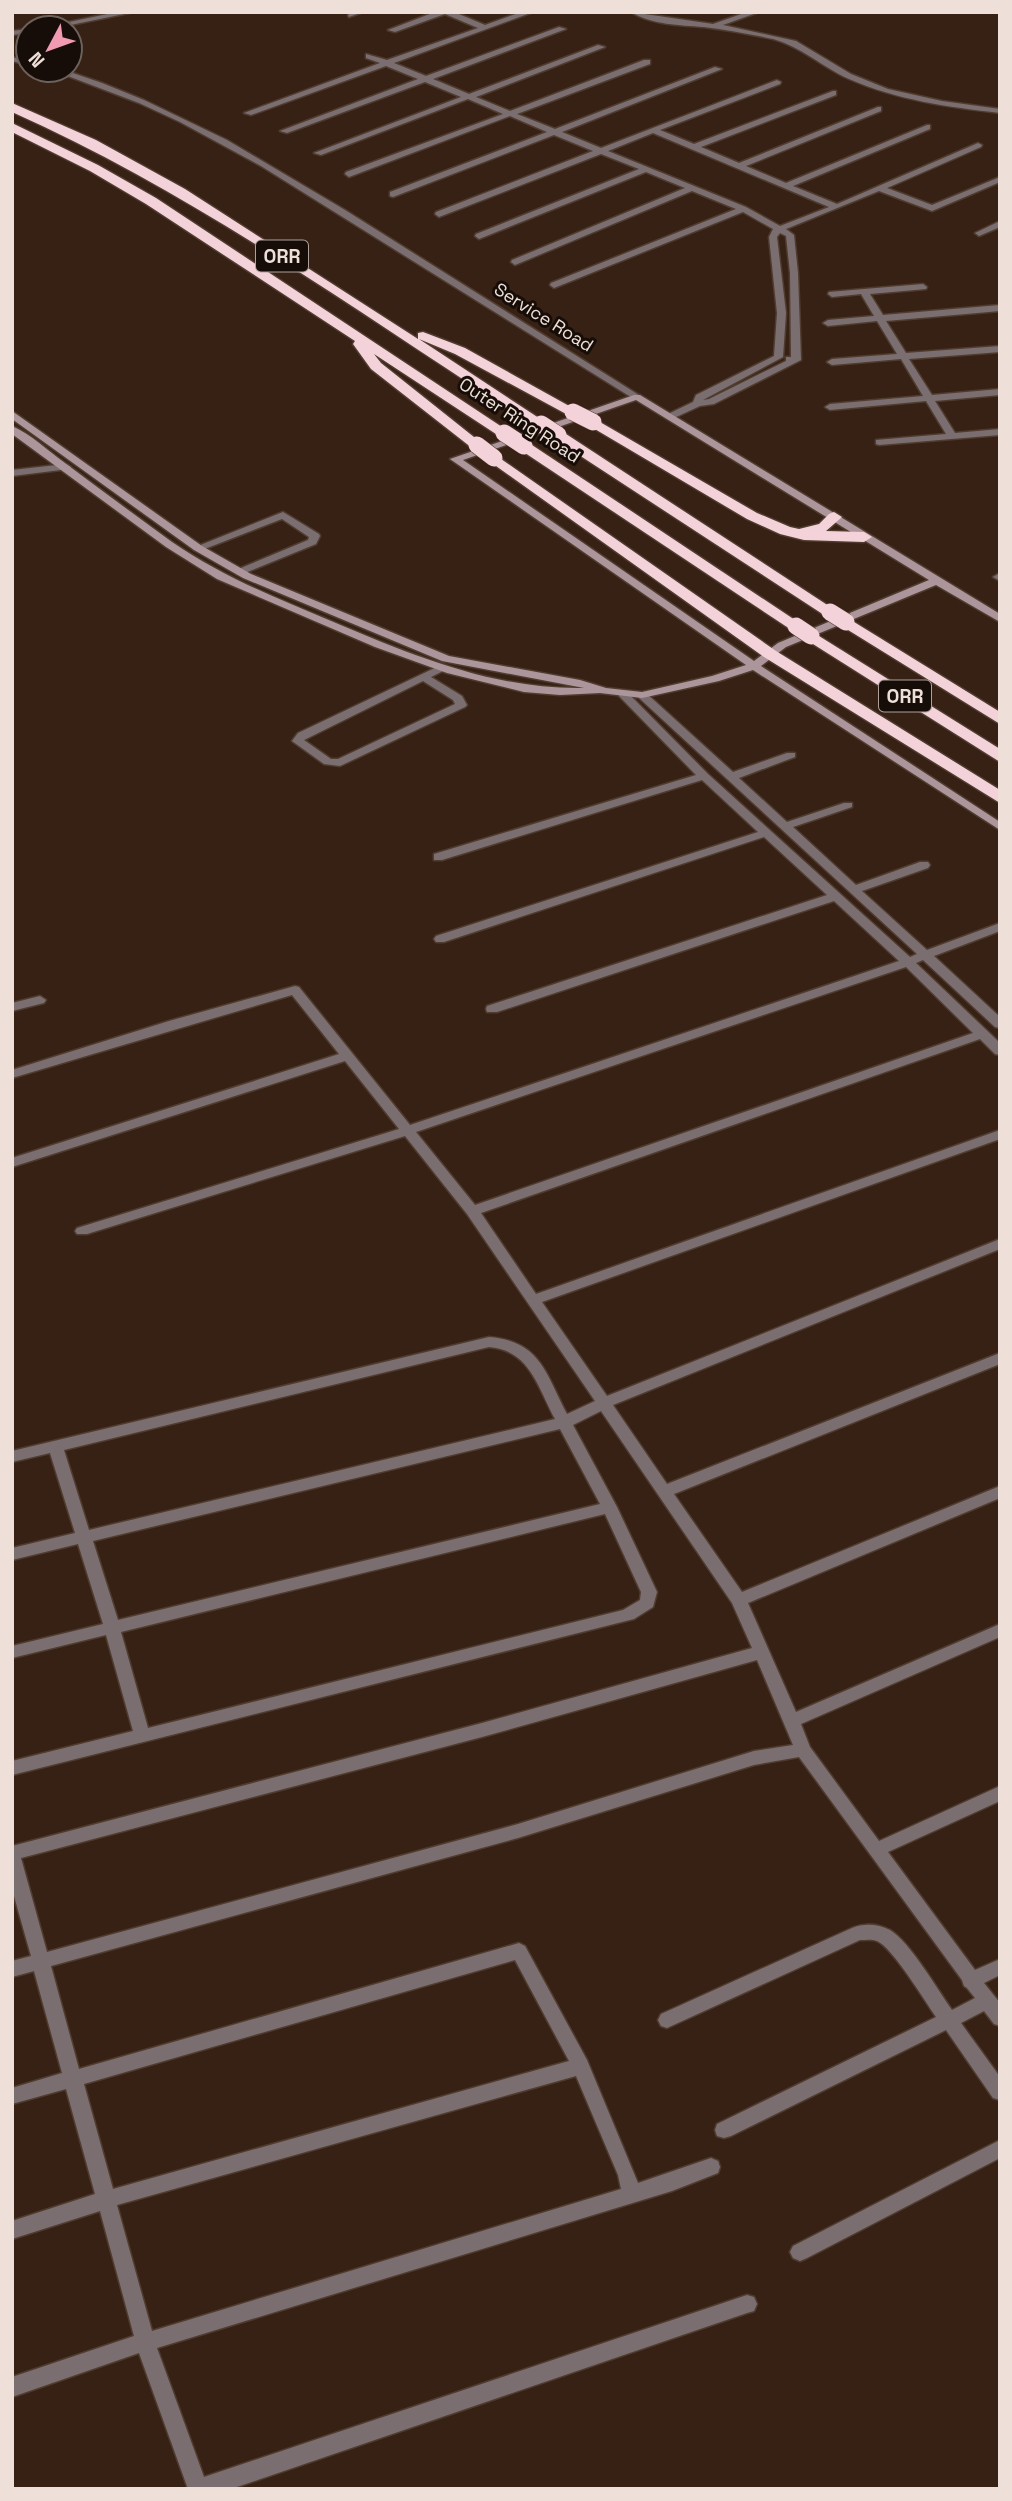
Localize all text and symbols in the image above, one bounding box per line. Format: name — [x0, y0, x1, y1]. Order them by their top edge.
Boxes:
north arrow — [14, 14, 84, 84]
text: N — [23, 47, 50, 73]
road number: ORR — [256, 240, 308, 272]
street label: Service Road — [490, 277, 598, 357]
street label: Outer Ring Road — [455, 372, 585, 468]
road number: ORR — [879, 680, 931, 712]

